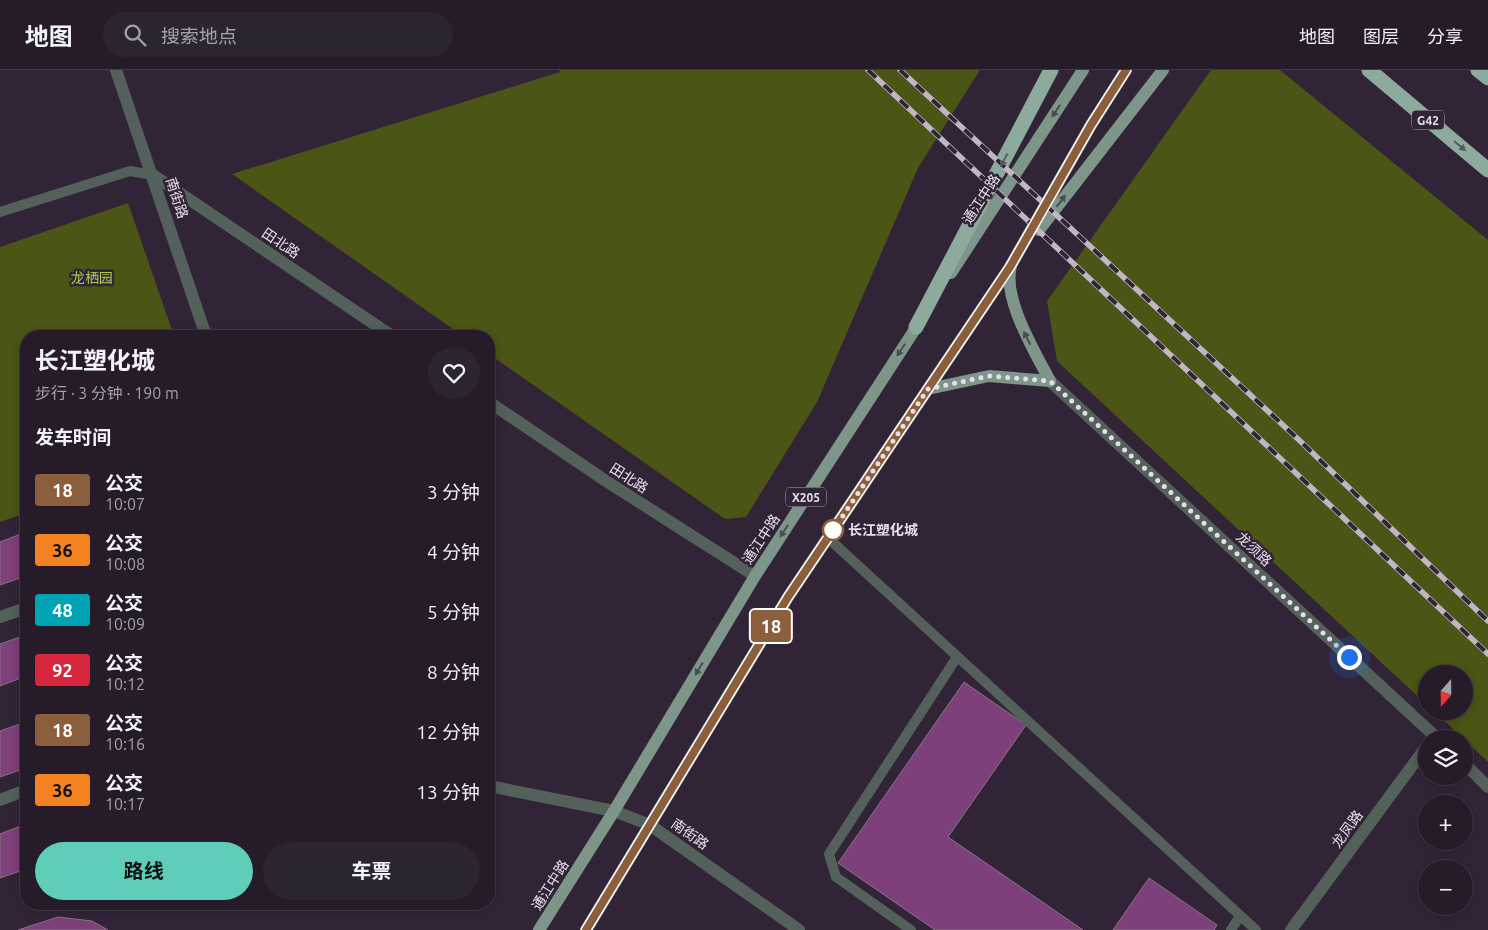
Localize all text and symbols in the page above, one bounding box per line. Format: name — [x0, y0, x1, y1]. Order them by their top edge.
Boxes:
search box — [103, 12, 453, 57]
icon: search — [121, 21, 149, 49]
text: 地图 — [25, 23, 73, 50]
text: 搜索地点 — [161, 25, 237, 47]
text: 地图 — [1299, 26, 1335, 46]
text: 图层 — [1363, 26, 1399, 46]
text: 分享 — [1427, 26, 1463, 46]
one-way arrow — [1051, 104, 1061, 118]
road number: G42 — [1412, 110, 1444, 130]
one-way arrow — [1453, 141, 1466, 152]
one-way arrow — [1000, 152, 1008, 167]
street label: 通江中路 — [959, 171, 1003, 227]
street label: 南街路 — [163, 176, 191, 220]
one-way arrow — [1056, 195, 1067, 208]
street label: 田北路 — [259, 225, 303, 261]
park label: 龙栖园 — [71, 270, 113, 286]
one-way arrow — [1023, 331, 1031, 345]
one-way arrow — [896, 343, 906, 357]
text: 长江塑化城 — [35, 347, 155, 374]
button: heart — [428, 347, 480, 399]
text: 步行 · 3 分钟 · 190 m — [35, 384, 179, 402]
text: 发车时间 — [35, 426, 111, 448]
street label: 田北路 — [607, 460, 651, 496]
text: 公交 — [105, 472, 143, 494]
text: 18 — [52, 480, 73, 500]
text: 3 分钟 — [427, 481, 480, 503]
road number: X205 — [786, 488, 826, 507]
text: 10:07 — [105, 495, 145, 513]
street label: 通江中路 — [739, 511, 783, 567]
marker: 长江塑化城 — [822, 519, 844, 541]
place label: 长江塑化城 — [848, 522, 918, 538]
one-way arrow — [780, 524, 789, 537]
street label: 龙须路 — [1233, 529, 1275, 569]
text: 公交 — [105, 532, 143, 554]
text: 36 — [52, 540, 73, 560]
text: 4 分钟 — [427, 541, 480, 563]
text: 10:08 — [105, 555, 145, 573]
text: 公交 — [105, 592, 143, 614]
text: 48 — [52, 600, 73, 620]
text: 5 分钟 — [427, 601, 480, 623]
line badge: 18 — [748, 610, 794, 642]
text: 10:09 — [105, 615, 145, 633]
text: 18 — [761, 616, 781, 636]
your location — [1337, 645, 1362, 670]
text: 公交 — [105, 652, 143, 674]
text: 92 — [52, 660, 73, 680]
text: 8 分钟 — [427, 661, 480, 683]
one-way arrow — [695, 662, 704, 675]
north arrow — [1418, 665, 1472, 720]
map controls — [1418, 665, 1473, 915]
text: 10:12 — [105, 675, 145, 693]
text: 公交 — [105, 712, 143, 734]
text: 18 — [52, 720, 73, 740]
text: 12 分钟 — [416, 721, 480, 743]
button: layers — [1418, 730, 1473, 785]
text: 10:16 — [105, 735, 145, 753]
text: 公交 — [105, 772, 143, 794]
text: 36 — [52, 780, 73, 800]
text: 13 分钟 — [416, 781, 480, 803]
text: 10:17 — [105, 795, 145, 813]
button: + — [1418, 795, 1473, 850]
street label: 龙凤路 — [1328, 807, 1366, 851]
street label: 南街路 — [668, 815, 712, 853]
button: 路线 — [35, 842, 253, 900]
button: 车票 — [263, 842, 480, 900]
street label: 通江中路 — [528, 857, 572, 913]
button: − — [1418, 860, 1473, 915]

